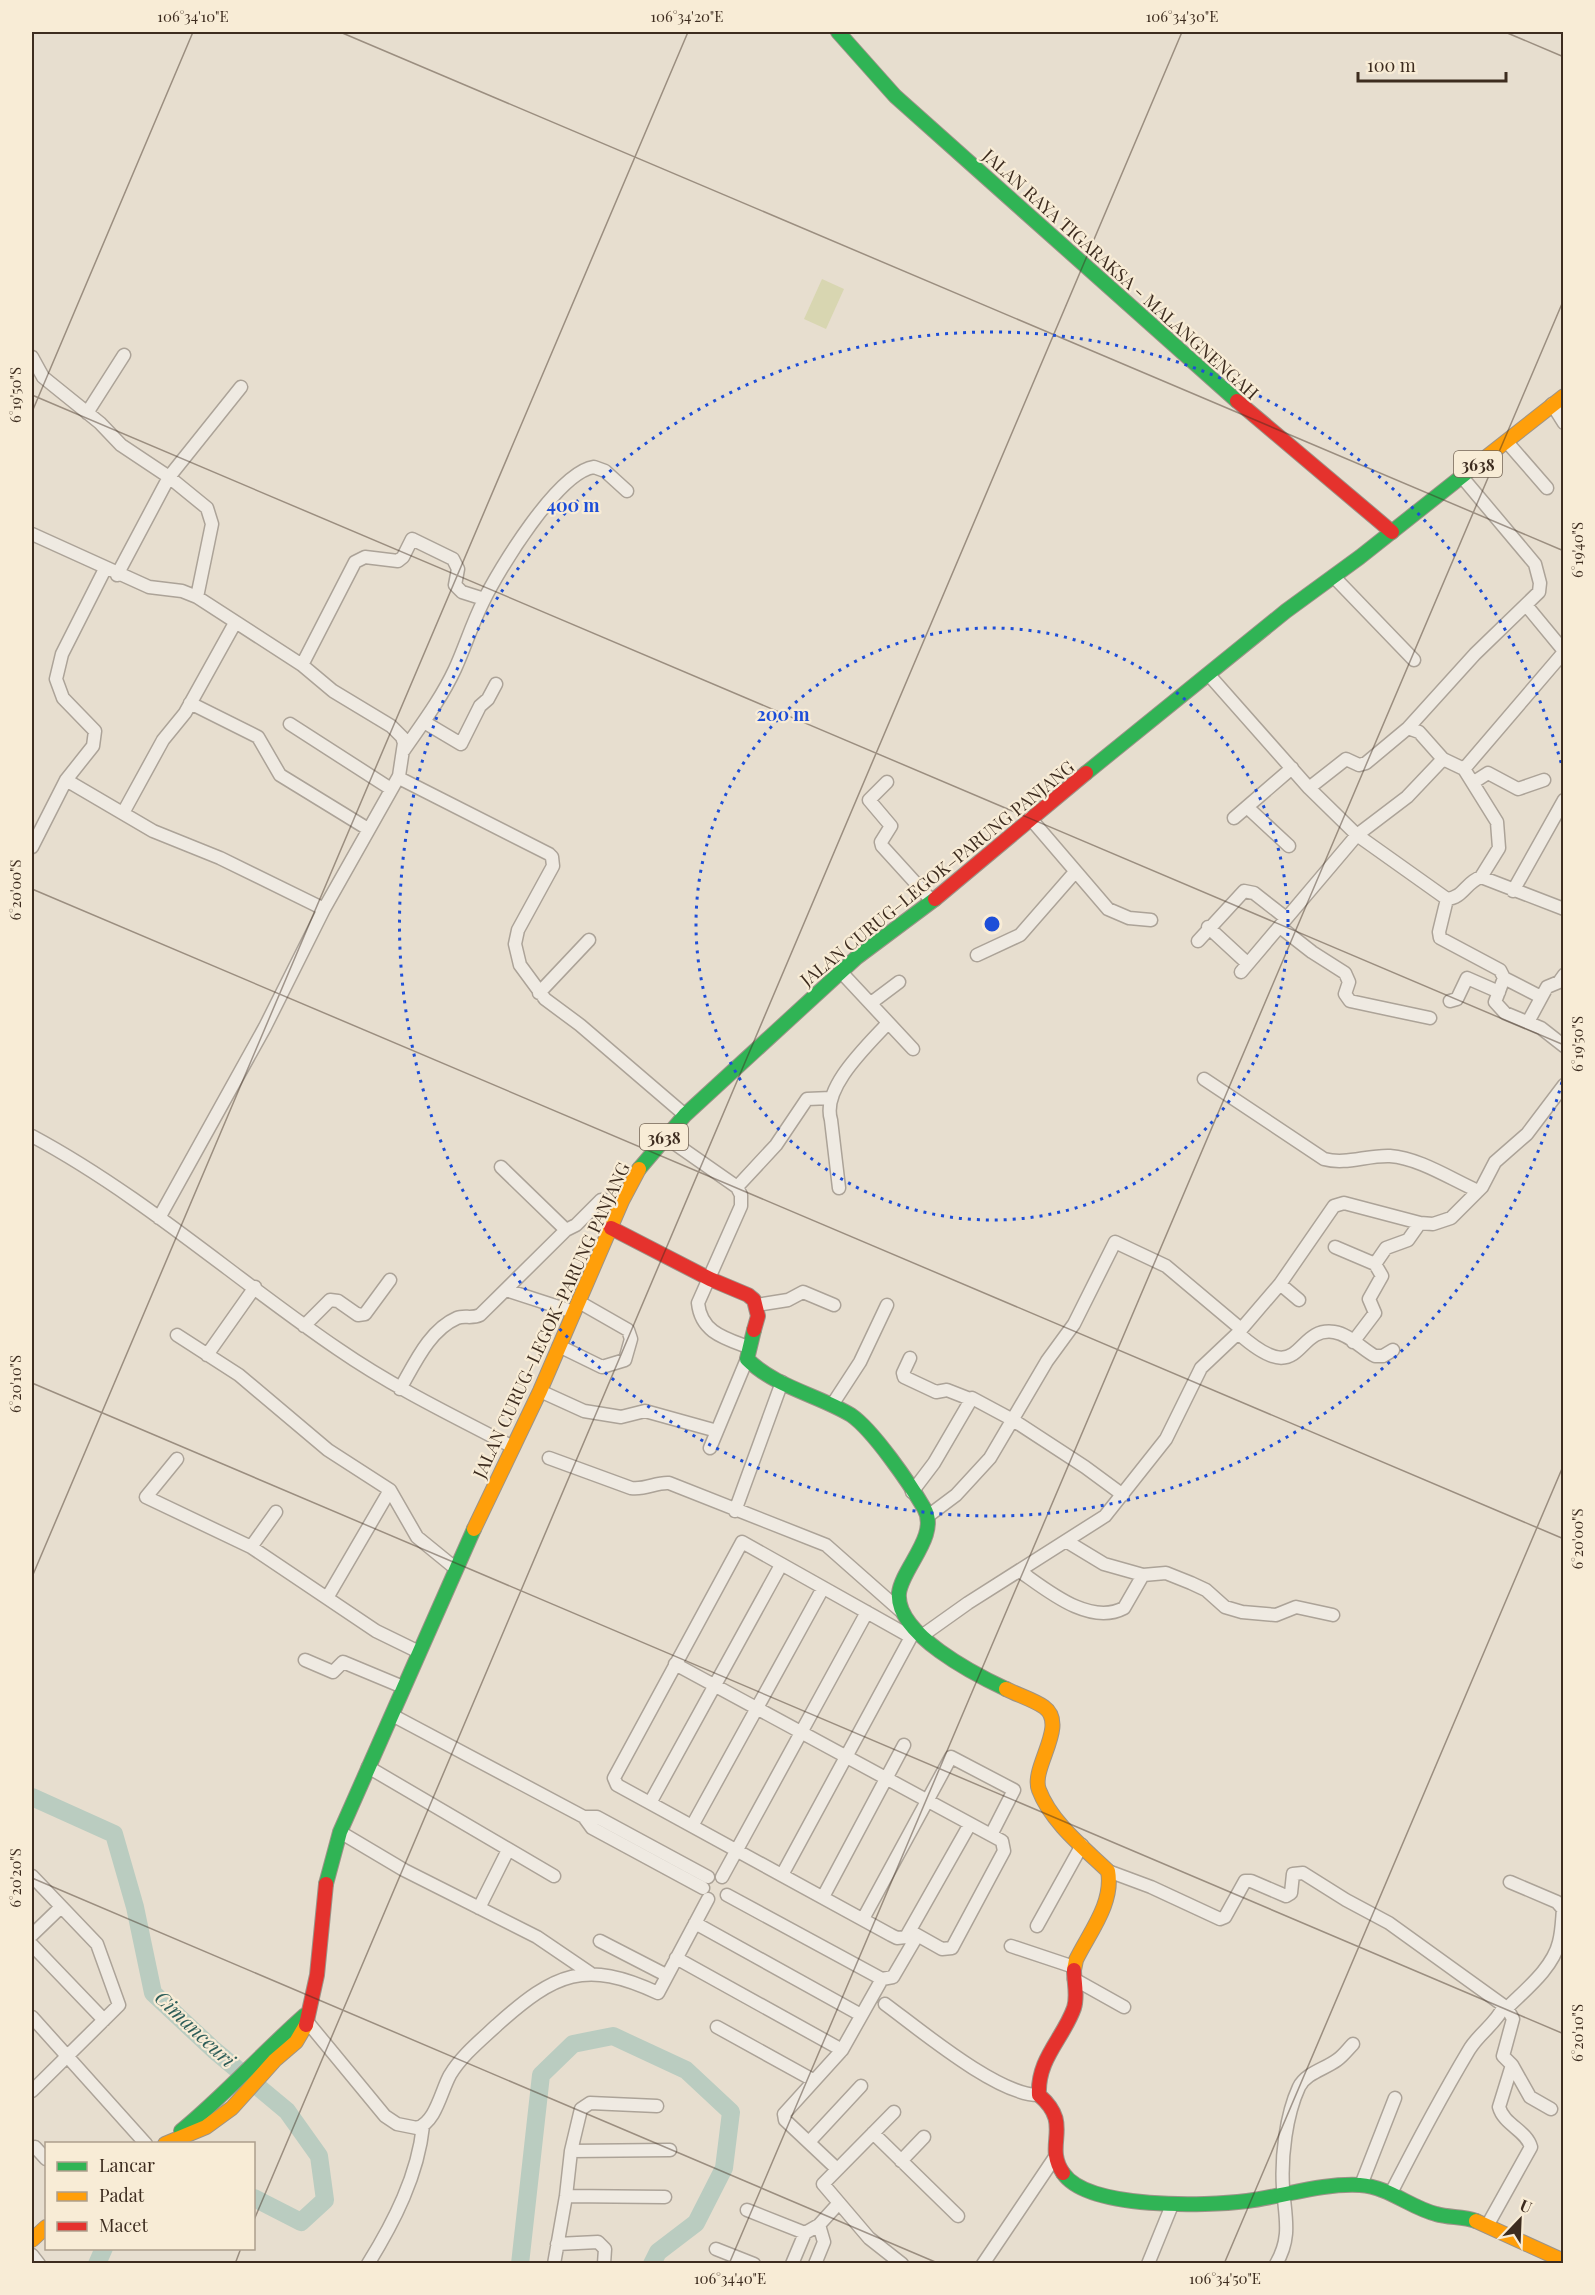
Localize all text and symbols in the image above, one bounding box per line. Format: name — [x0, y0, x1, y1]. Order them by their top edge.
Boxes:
text: 106°34'10"E — [157, 6, 229, 26]
text: 106°34'20"E — [651, 6, 723, 26]
text: 106°34'30"E — [1146, 6, 1218, 26]
scale bar — [1358, 45, 1506, 83]
text: 100 m — [1367, 53, 1416, 77]
street label: JALAN RAYA TIGARAKSA - MALANGNENGAH — [977, 143, 1264, 405]
text: 6°19'50"S — [5, 367, 25, 423]
road number: 3638 — [1454, 451, 1502, 477]
text: 400 m — [546, 493, 600, 517]
text: 6°19'40"S — [1567, 522, 1587, 578]
text: 200 m — [756, 702, 810, 726]
street label: JALAN CURUG–LEGOK–PARUNG PANJANG — [794, 755, 1079, 992]
text: 6°20'00"S — [5, 859, 25, 921]
centre of rings — [982, 914, 1002, 934]
text: 6°19'50"S — [1567, 1016, 1587, 1072]
road number: 3638 — [640, 1124, 688, 1150]
street label: JALAN CURUG–LEGOK–PARUNG PANJANG — [467, 1158, 635, 1483]
text: 6°20'10"S — [5, 1355, 25, 1413]
text: 6°20'00"S — [1567, 1508, 1587, 1570]
text: 6°20'20"S — [5, 1848, 25, 1908]
water label: Cimanceuri — [150, 1984, 243, 2073]
text: 6°20'10"S — [1567, 2004, 1587, 2062]
legend — [45, 2142, 255, 2250]
text: Lancar — [99, 2153, 155, 2177]
text: Padat — [99, 2183, 145, 2207]
north arrow — [1490, 2190, 1550, 2250]
text: U — [1517, 2194, 1535, 2218]
text: Macet — [99, 2213, 148, 2237]
text: 106°34'40"E — [694, 2268, 766, 2288]
text: 106°34'50"E — [1189, 2268, 1261, 2288]

